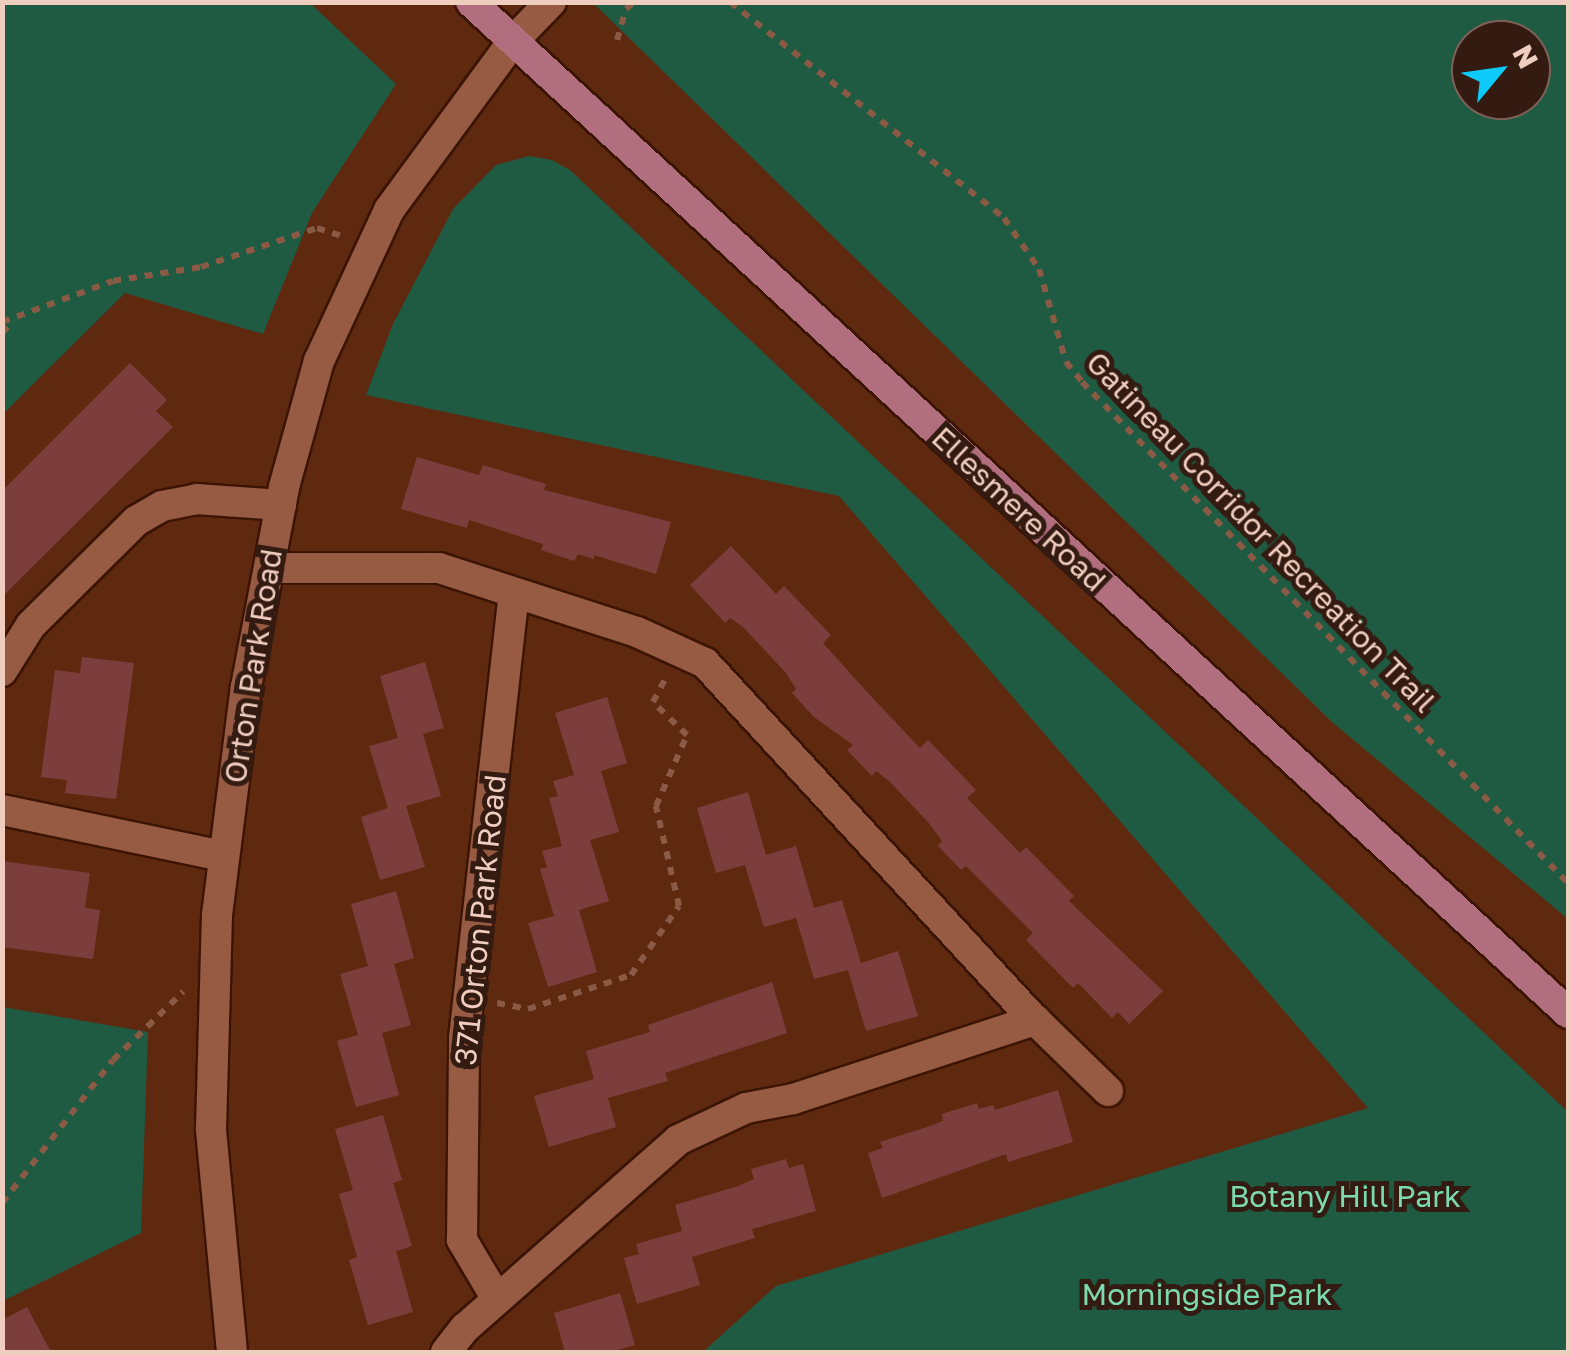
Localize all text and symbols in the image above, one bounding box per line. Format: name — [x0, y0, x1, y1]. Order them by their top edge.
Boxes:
north arrow — [1451, 20, 1551, 120]
text: N — [1506, 39, 1546, 73]
street label: Gatineau Corridor Recreation Trail — [1079, 344, 1443, 720]
street label: Ellesmere Road — [925, 419, 1113, 599]
street label: Orton Park Road — [217, 546, 289, 786]
street label: 371 Orton Park Road — [447, 773, 513, 1067]
park label: Botany Hill Park — [1229, 1178, 1461, 1214]
park label: Morningside Park — [1081, 1276, 1333, 1312]

